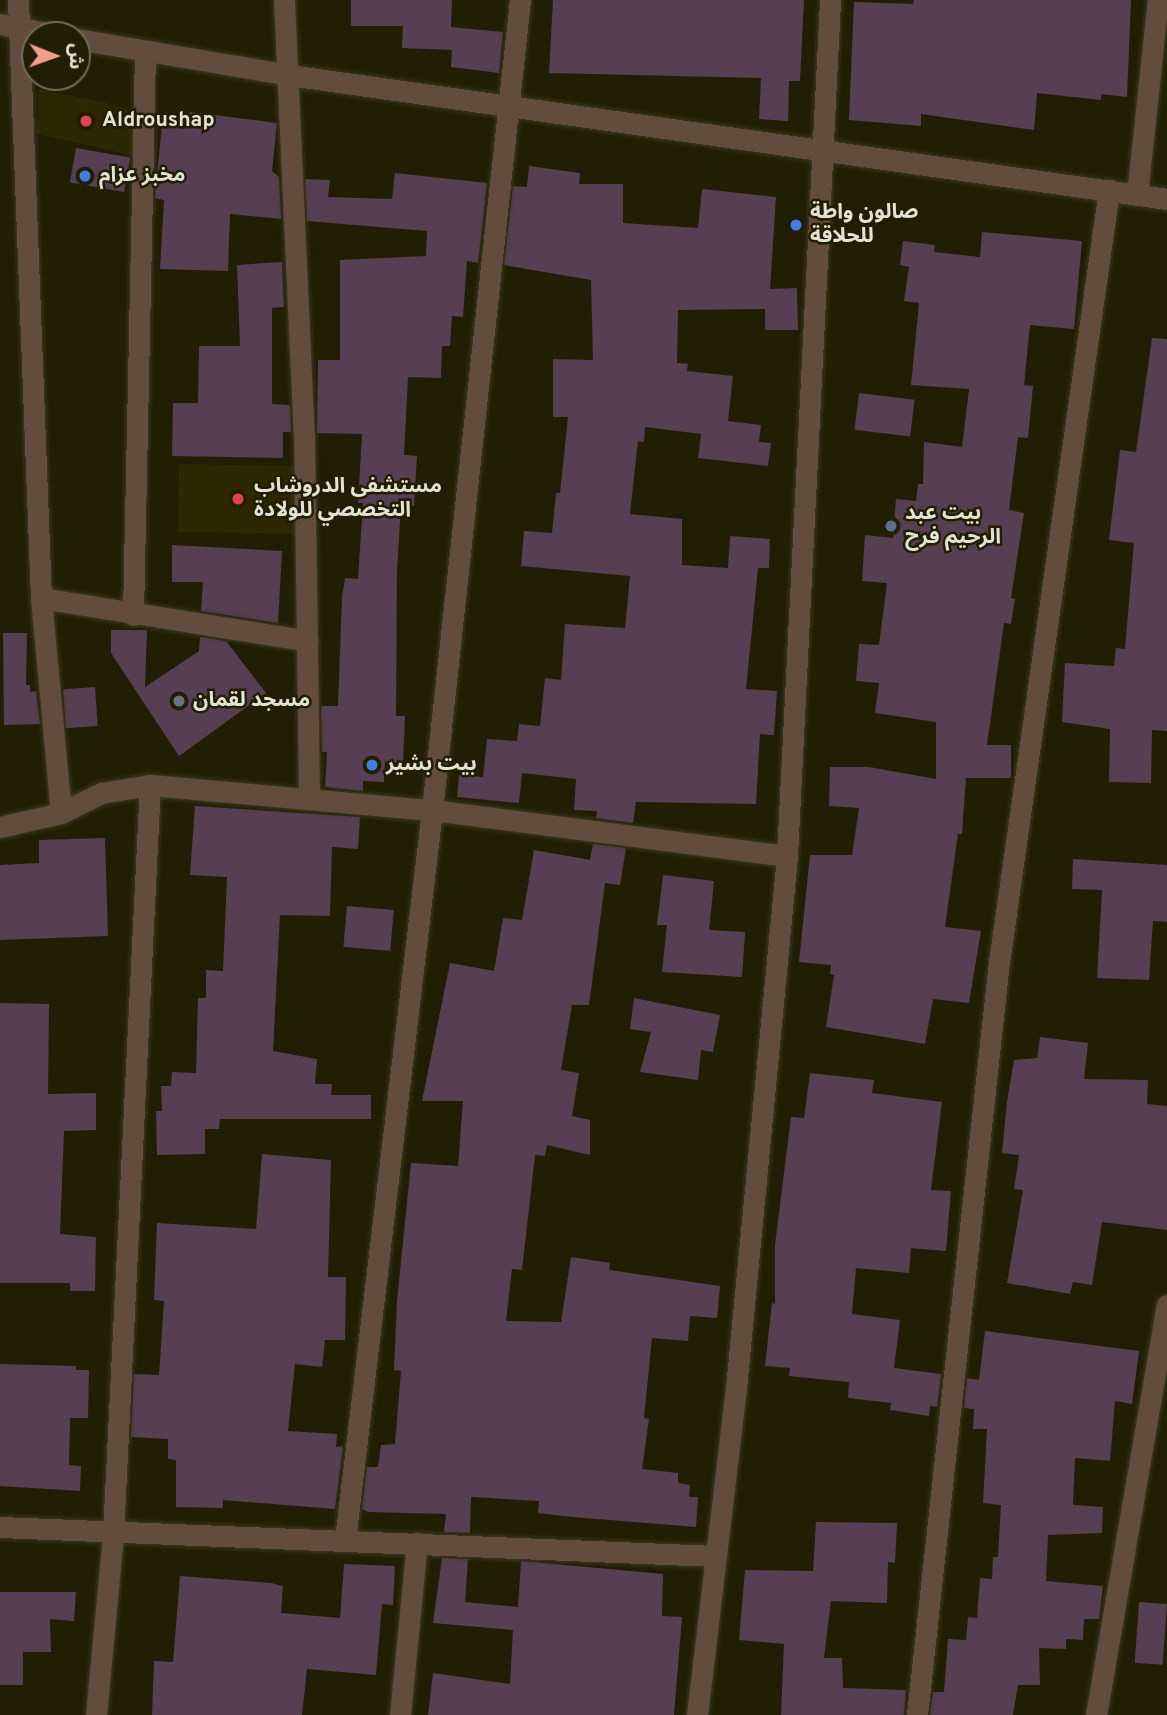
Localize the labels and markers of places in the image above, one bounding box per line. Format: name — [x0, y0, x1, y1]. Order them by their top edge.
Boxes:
place label: Aldroushap — [102, 108, 215, 134]
marker: Aldroushap — [76, 111, 96, 131]
place label: مخبز عزام — [99, 163, 186, 189]
marker: مخبز عزام — [77, 168, 93, 184]
place label: صالون واطة للحلاقة — [810, 200, 919, 250]
marker: صالون واطة للحلاقة — [788, 217, 804, 233]
place label: مستشفى الدروشاب التخصصي للولادة — [254, 474, 442, 524]
marker: مستشفى الدروشاب التخصصي للولادة — [228, 489, 248, 509]
place label: بيت عبد الرحيم فرح — [905, 501, 1001, 551]
marker: بيت عبد الرحيم فرح — [883, 518, 899, 534]
place label: مسجد لقمان — [193, 688, 310, 714]
marker: مسجد لقمان — [171, 693, 187, 709]
place label: بيت بشير — [386, 752, 477, 778]
marker: بيت بشير — [364, 757, 380, 773]

